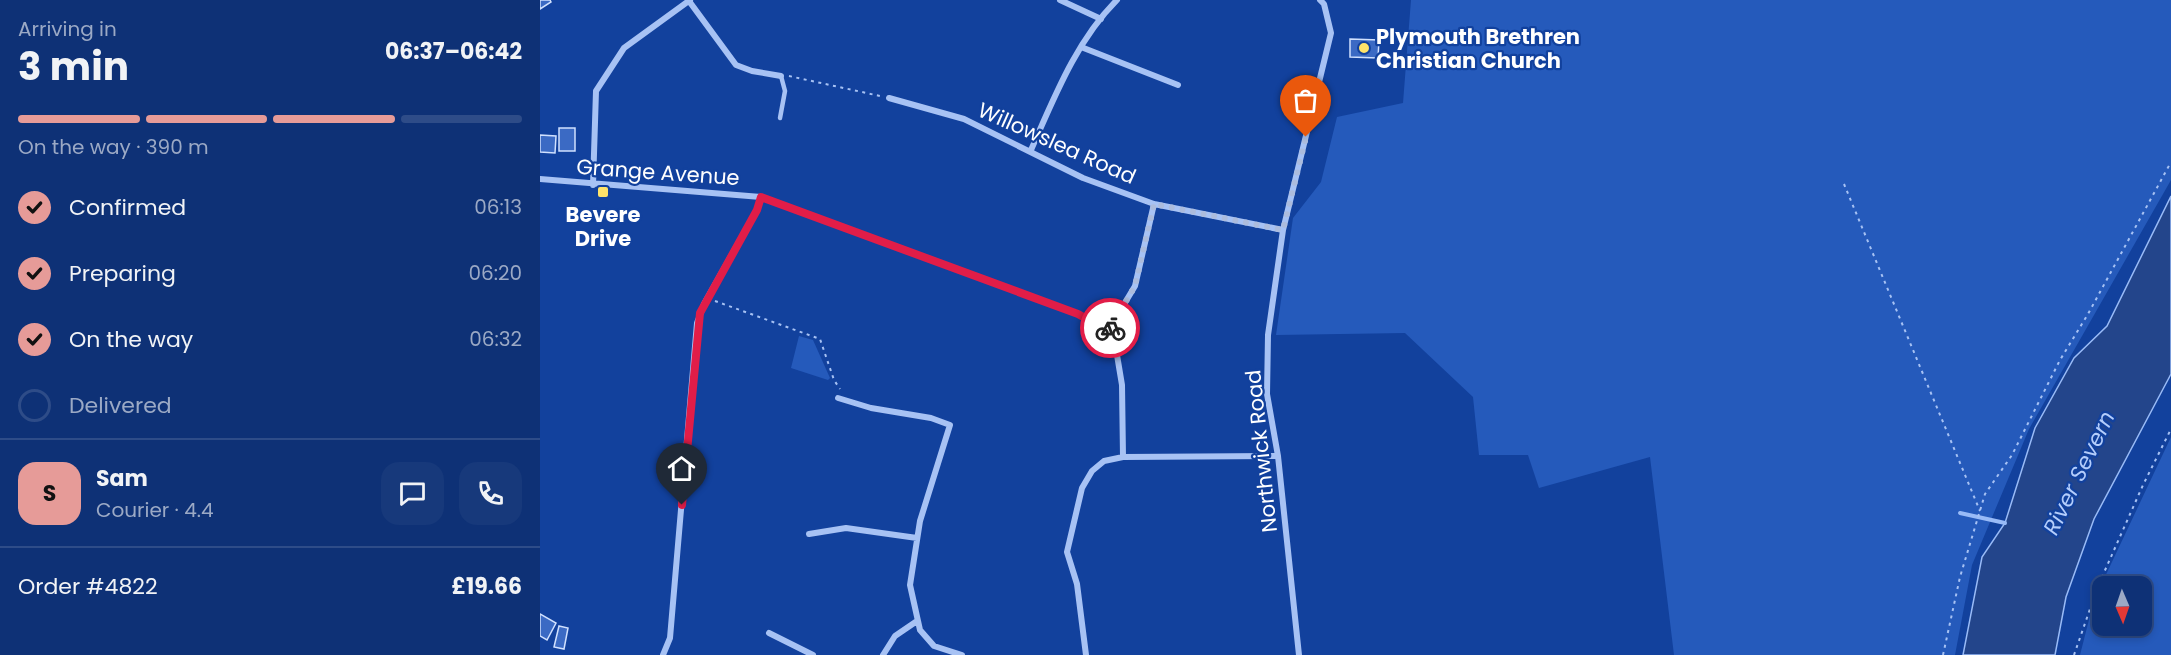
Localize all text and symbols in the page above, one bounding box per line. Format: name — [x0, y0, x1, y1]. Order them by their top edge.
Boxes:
text: Arriving in — [18, 15, 117, 43]
place label: Plymouth Brethren Christian Church — [1376, 22, 1580, 75]
text: 06:37–06:42 — [385, 36, 522, 67]
text: 3 min — [18, 39, 129, 94]
marker: Plymouth Brethren Christian Church — [1357, 41, 1371, 55]
pin — [1280, 75, 1331, 137]
icon: bag — [1289, 84, 1322, 117]
street label: Willowslea Road — [973, 95, 1141, 191]
text: On the way · 390 m — [18, 133, 209, 161]
street label: Grange Avenue — [575, 152, 741, 192]
marker: Bevere Drive — [596, 185, 610, 199]
icon: check — [18, 191, 51, 224]
text: Confirmed — [69, 192, 186, 223]
text: 06:13 — [474, 193, 522, 221]
place label: Bevere Drive — [566, 200, 640, 253]
icon: check — [18, 257, 51, 290]
text: Preparing — [69, 258, 176, 289]
text: 06:20 — [468, 259, 522, 287]
courier — [1080, 298, 1140, 358]
icon: bike — [1094, 312, 1127, 345]
icon: check — [18, 323, 51, 356]
text: On the way — [69, 324, 193, 355]
text: 06:32 — [469, 325, 522, 353]
street label: Northwick Road — [1238, 368, 1284, 534]
text: Delivered — [69, 390, 172, 421]
water label: River Severn — [2036, 406, 2122, 540]
pin — [656, 443, 707, 505]
icon: home — [665, 452, 698, 485]
button: chat — [381, 462, 444, 525]
button: phone — [459, 462, 522, 525]
text: Sam — [96, 463, 148, 494]
text: S — [43, 478, 56, 509]
text: Courier · 4.4 — [96, 496, 214, 524]
text: Order #4822 — [18, 571, 158, 602]
text: £19.66 — [451, 571, 522, 602]
north arrow — [2092, 576, 2152, 636]
map controls — [2092, 576, 2152, 636]

